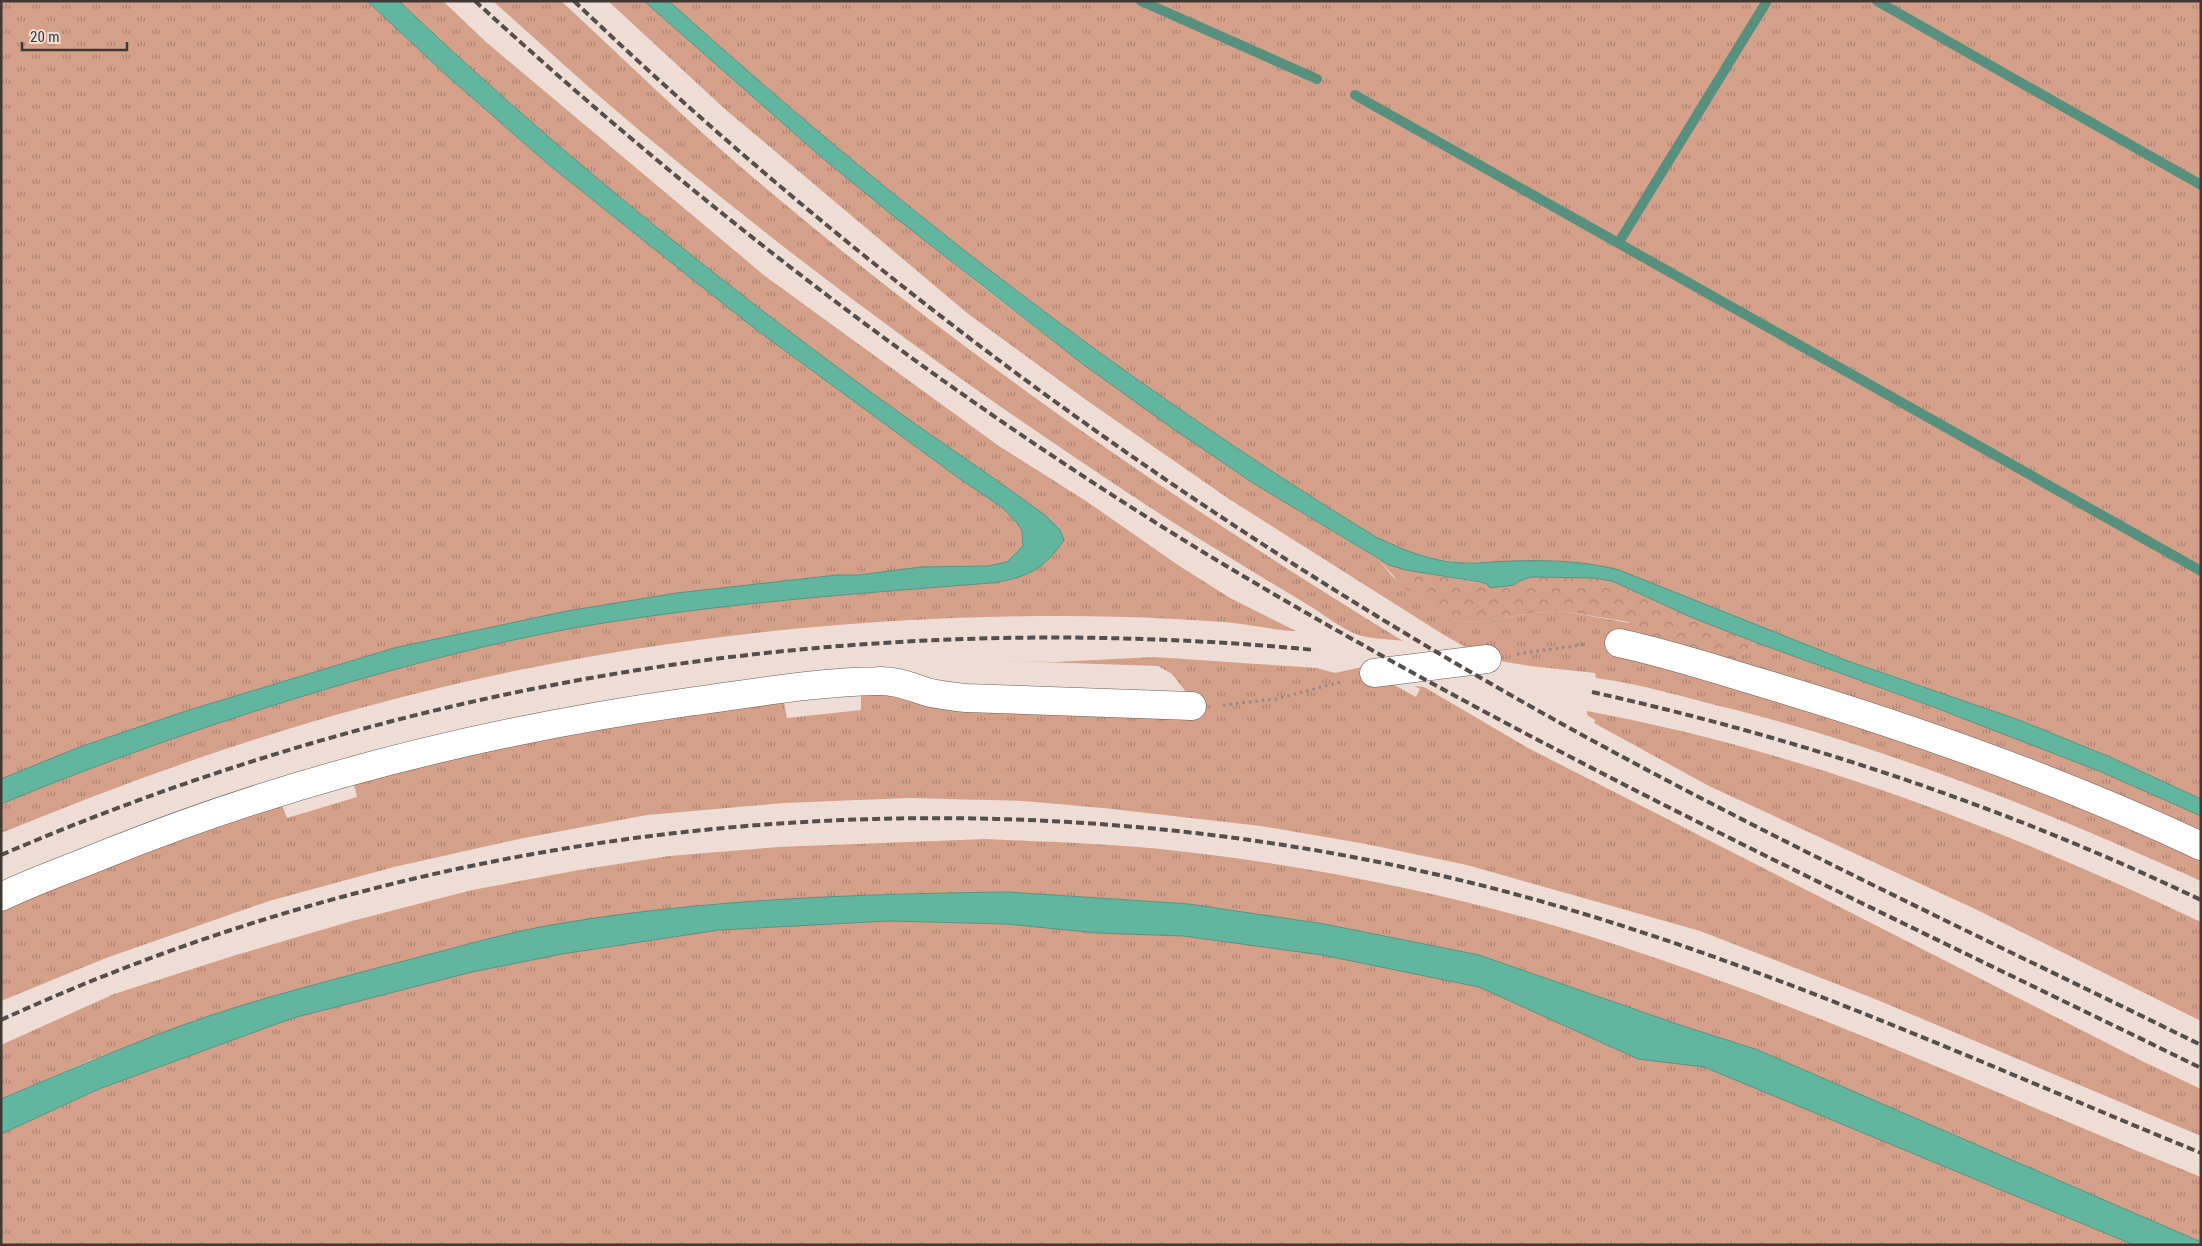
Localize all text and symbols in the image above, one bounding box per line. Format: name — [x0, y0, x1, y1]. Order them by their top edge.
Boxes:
scale bar — [22, 20, 128, 52]
text: 20 m — [30, 28, 60, 46]

